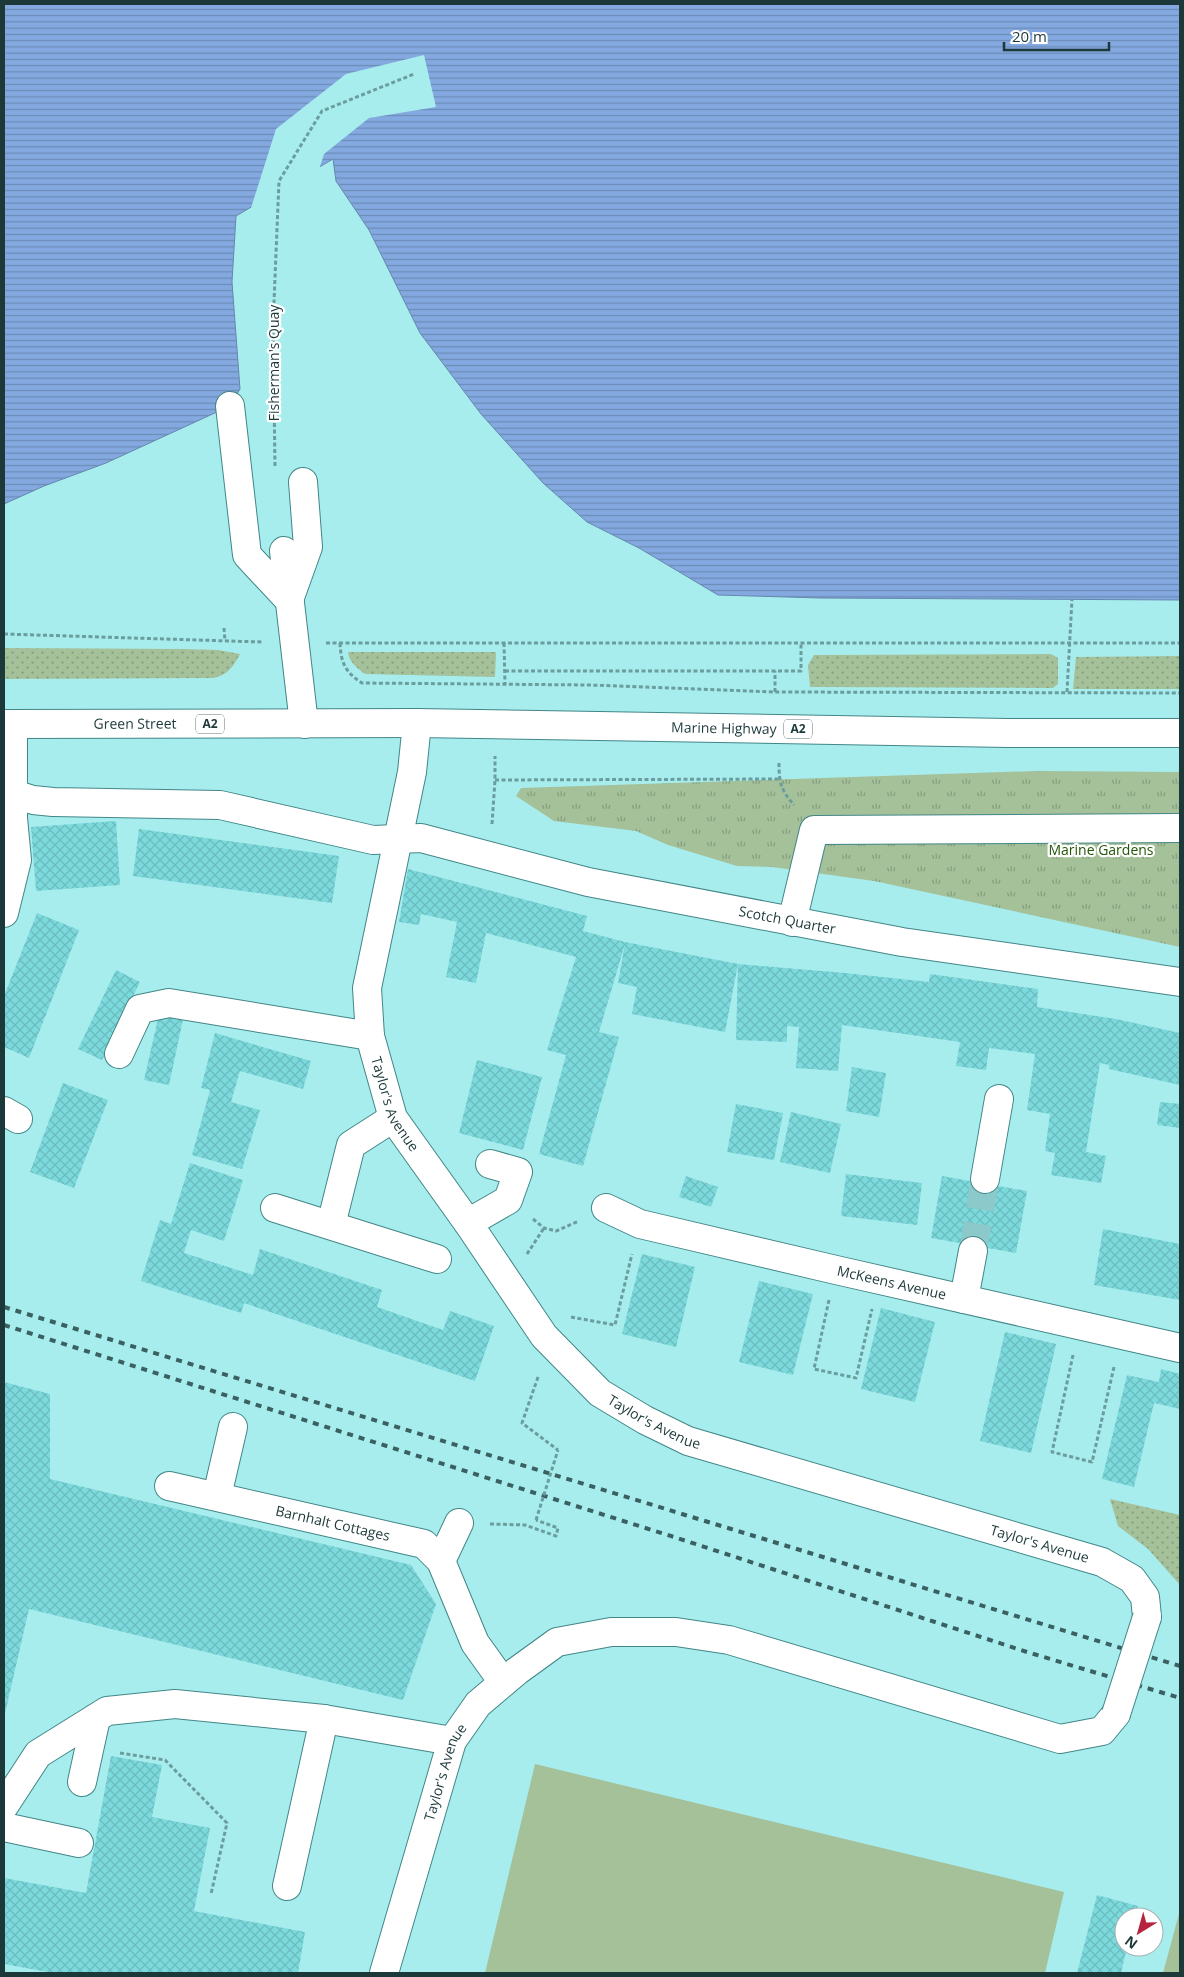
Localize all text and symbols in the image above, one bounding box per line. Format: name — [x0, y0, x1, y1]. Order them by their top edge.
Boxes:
scale bar — [1004, 20, 1109, 52]
text: 20 m — [1012, 26, 1047, 46]
street label: Fisherman's Quay — [264, 304, 283, 421]
street label: Green Street — [93, 714, 177, 733]
road number: A2 — [196, 714, 224, 734]
street label: Marine Highway — [671, 717, 778, 738]
road number: A2 — [784, 720, 812, 739]
park label: Marine Gardens — [1048, 840, 1154, 859]
street label: Scotch Quarter — [737, 901, 838, 938]
street label: Taylor's Avenue — [367, 1054, 424, 1155]
street label: McKeens Avenue — [835, 1261, 948, 1304]
street label: Taylor's Avenue — [604, 1390, 703, 1453]
street label: Barnhalt Cottages — [274, 1501, 392, 1545]
street label: Taylor's Avenue — [988, 1520, 1092, 1567]
street label: Taylor's Avenue — [419, 1719, 471, 1823]
north arrow — [1114, 1907, 1164, 1957]
text: N — [1121, 1932, 1141, 1954]

